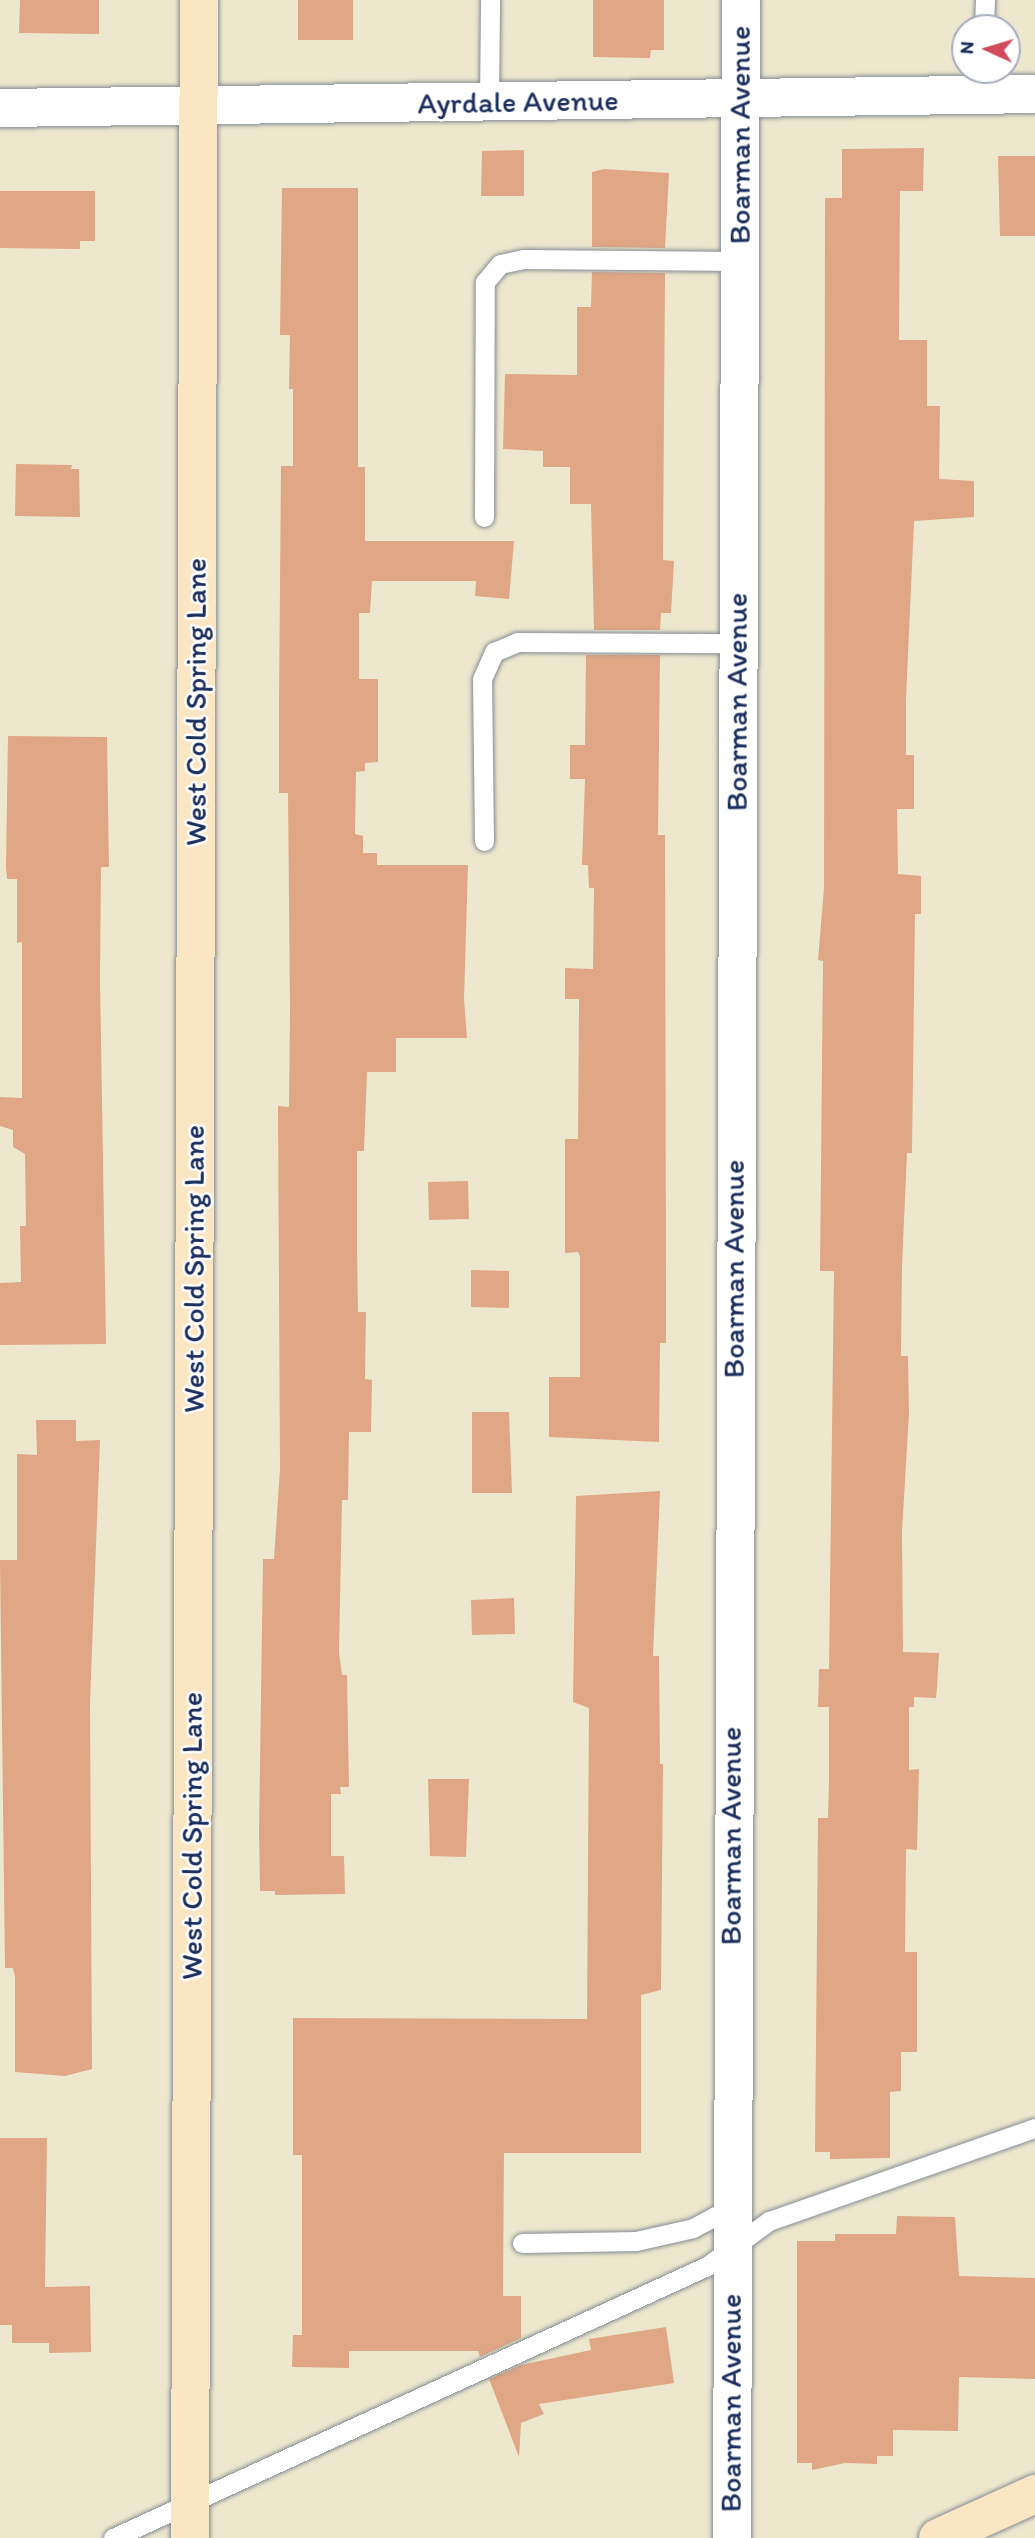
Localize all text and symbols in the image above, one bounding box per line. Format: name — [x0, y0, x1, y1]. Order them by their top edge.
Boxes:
north arrow — [951, 14, 1021, 84]
street label: Boarman Avenue — [722, 26, 758, 244]
text: N — [955, 40, 978, 55]
street label: Ayrdale Avenue — [418, 82, 618, 122]
street label: West Cold Spring Lane — [178, 557, 214, 847]
street label: Boarman Avenue — [719, 593, 755, 811]
street label: West Cold Spring Lane — [176, 1124, 212, 1414]
street label: Boarman Avenue — [716, 1160, 752, 1378]
street label: West Cold Spring Lane — [174, 1691, 210, 1981]
street label: Boarman Avenue — [713, 1727, 749, 1945]
street label: Boarman Avenue — [713, 2294, 749, 2512]

